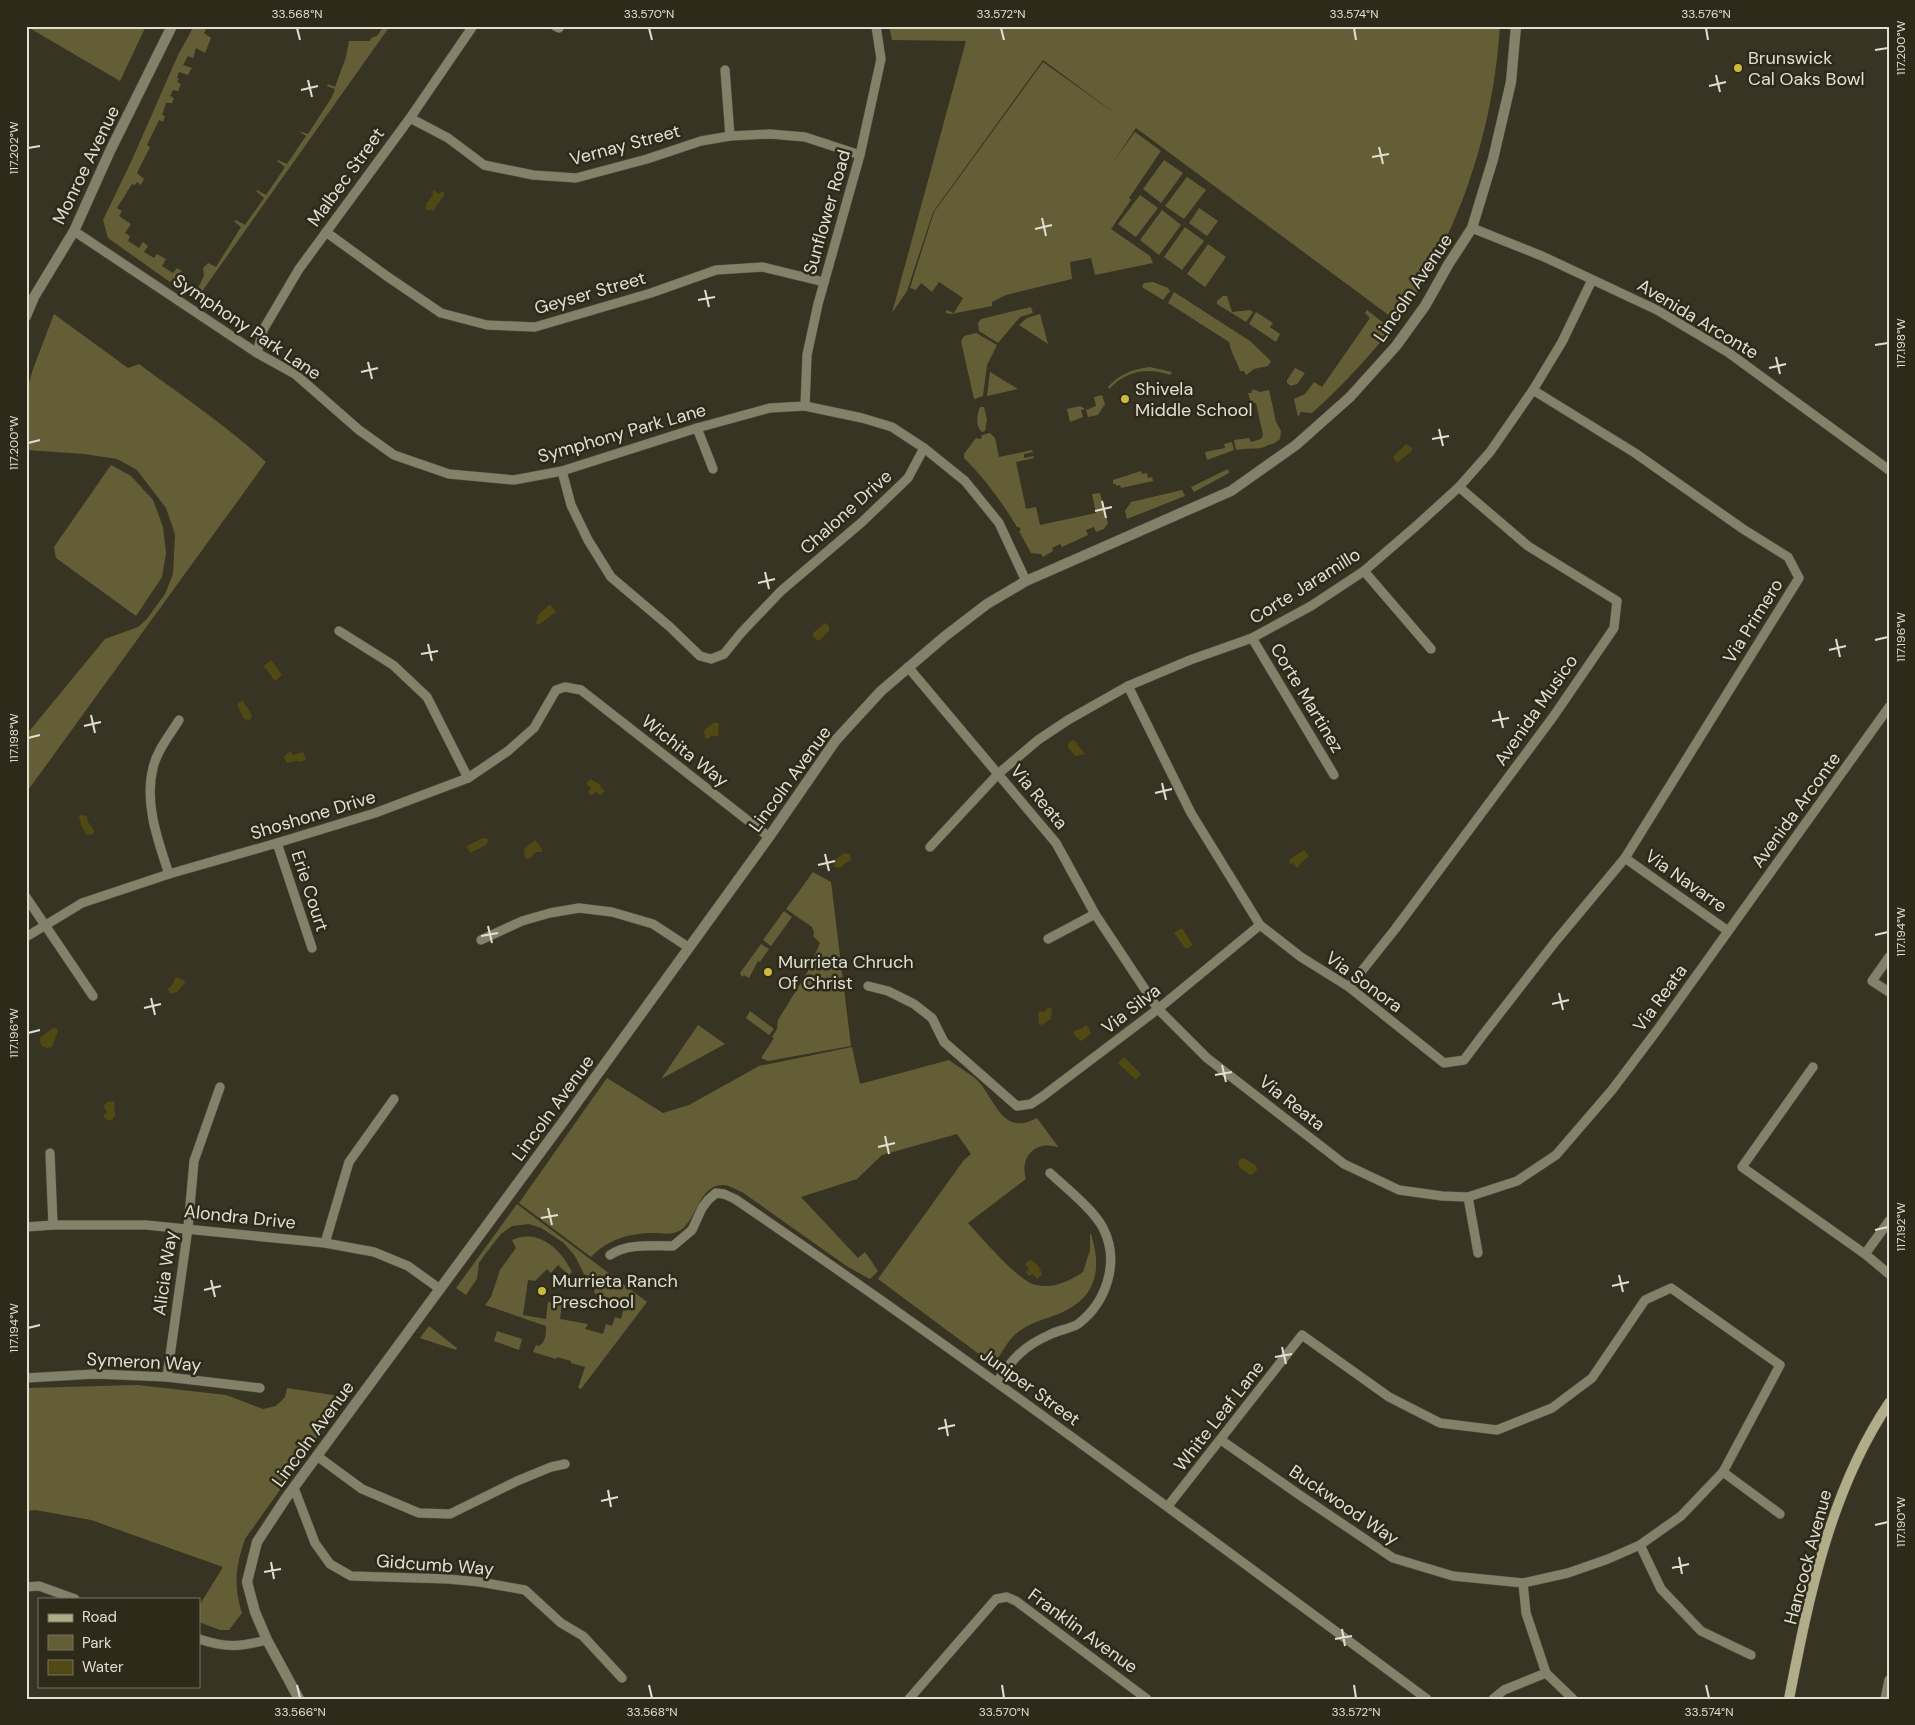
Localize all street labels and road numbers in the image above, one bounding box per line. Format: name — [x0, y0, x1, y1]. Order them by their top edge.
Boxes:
street label: Monroe Avenue — [47, 102, 125, 228]
street label: Vernay Street — [567, 119, 683, 171]
street label: Malbec Street — [302, 123, 390, 231]
street label: Sunflower Road — [798, 147, 856, 277]
street label: Lincoln Avenue — [1368, 229, 1458, 347]
street label: Geyser Street — [532, 266, 648, 320]
street label: Symphony Park Lane — [168, 268, 326, 386]
street label: Avenida Arconte — [1633, 273, 1763, 365]
street label: Symphony Park Lane — [535, 398, 709, 468]
street label: Chalone Drive — [795, 464, 897, 560]
street label: Corte Jaramillo — [1245, 542, 1365, 630]
street label: Via Primero — [1717, 574, 1789, 668]
street label: Corte Martinez — [1265, 639, 1349, 757]
street label: Avenida Musico — [1489, 650, 1583, 770]
street label: Wichita Way — [636, 709, 734, 793]
street label: Lincoln Avenue — [743, 721, 837, 837]
street label: Avenida Arconte — [1746, 747, 1846, 873]
street label: Via Reata — [1005, 760, 1073, 834]
street label: Shoshone Drive — [248, 785, 378, 845]
street label: Via Navarre — [1640, 844, 1732, 918]
street label: Erie Court — [286, 847, 334, 935]
street label: Via Sonora — [1321, 946, 1407, 1018]
street label: Via Reata — [1627, 960, 1693, 1036]
street label: Via Silva — [1097, 978, 1165, 1040]
street label: Lincoln Avenue — [506, 1050, 600, 1166]
street label: Via Reata — [1254, 1070, 1330, 1136]
street label: Alondra Drive — [183, 1199, 297, 1235]
street label: Alicia Way — [147, 1229, 183, 1317]
street label: Juniper Street — [975, 1343, 1085, 1431]
street label: Symeron Way — [86, 1347, 202, 1377]
street label: White Leaf Lane — [1168, 1356, 1270, 1476]
street label: Lincoln Avenue — [266, 1376, 360, 1492]
street label: Buckwood Way — [1284, 1459, 1404, 1551]
street label: Hancock Avenue — [1778, 1487, 1838, 1627]
street label: Gidcumb Way — [375, 1549, 495, 1581]
street label: Franklin Avenue — [1023, 1583, 1143, 1679]

